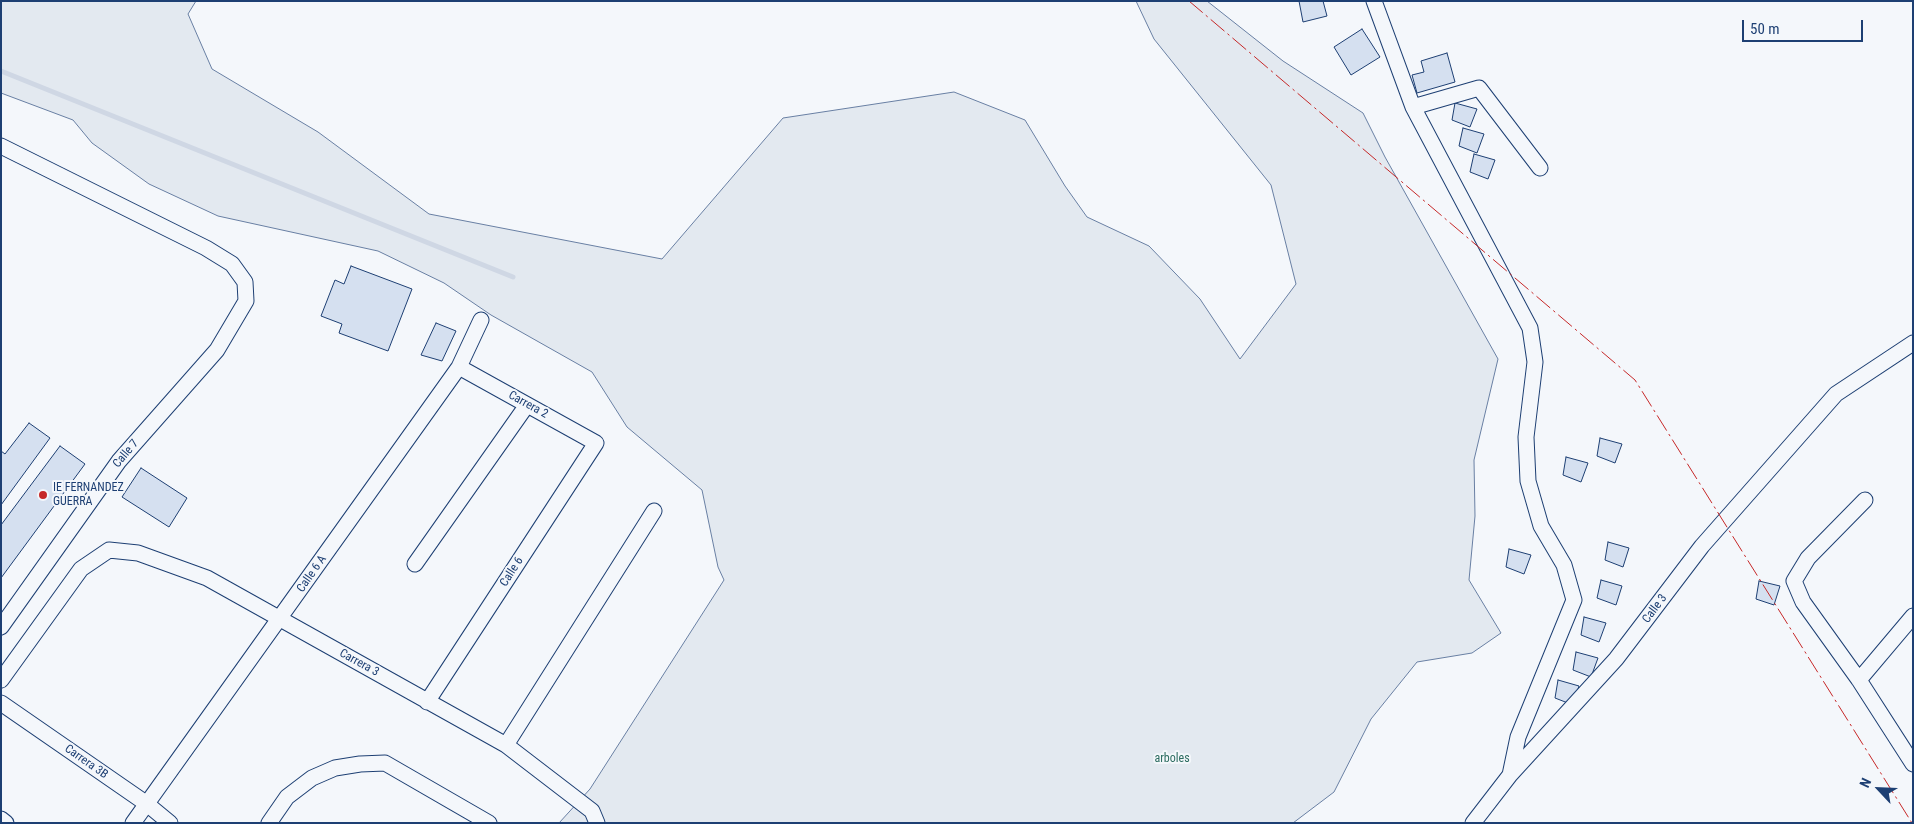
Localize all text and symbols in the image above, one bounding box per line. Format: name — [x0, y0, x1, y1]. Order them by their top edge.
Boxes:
scale bar — [1744, 10, 1865, 42]
text: 50 m — [1750, 20, 1780, 38]
street label: Carrera 2 — [506, 388, 550, 422]
street label: Calle 7 — [110, 437, 142, 471]
place label: IE FERNANDEZ GUERRA — [53, 481, 124, 509]
marker: IE FERNANDEZ GUERRA — [37, 489, 49, 501]
street label: Calle 6 A — [294, 553, 330, 595]
street label: Calle 6 — [497, 555, 527, 589]
street label: Calle 3 — [1640, 592, 1670, 626]
street label: Carrera 3 — [337, 646, 381, 680]
street label: Carrera 3B — [61, 742, 111, 782]
park label: arboles — [1154, 752, 1190, 766]
north arrow — [1854, 764, 1904, 814]
text: N — [1856, 775, 1874, 790]

